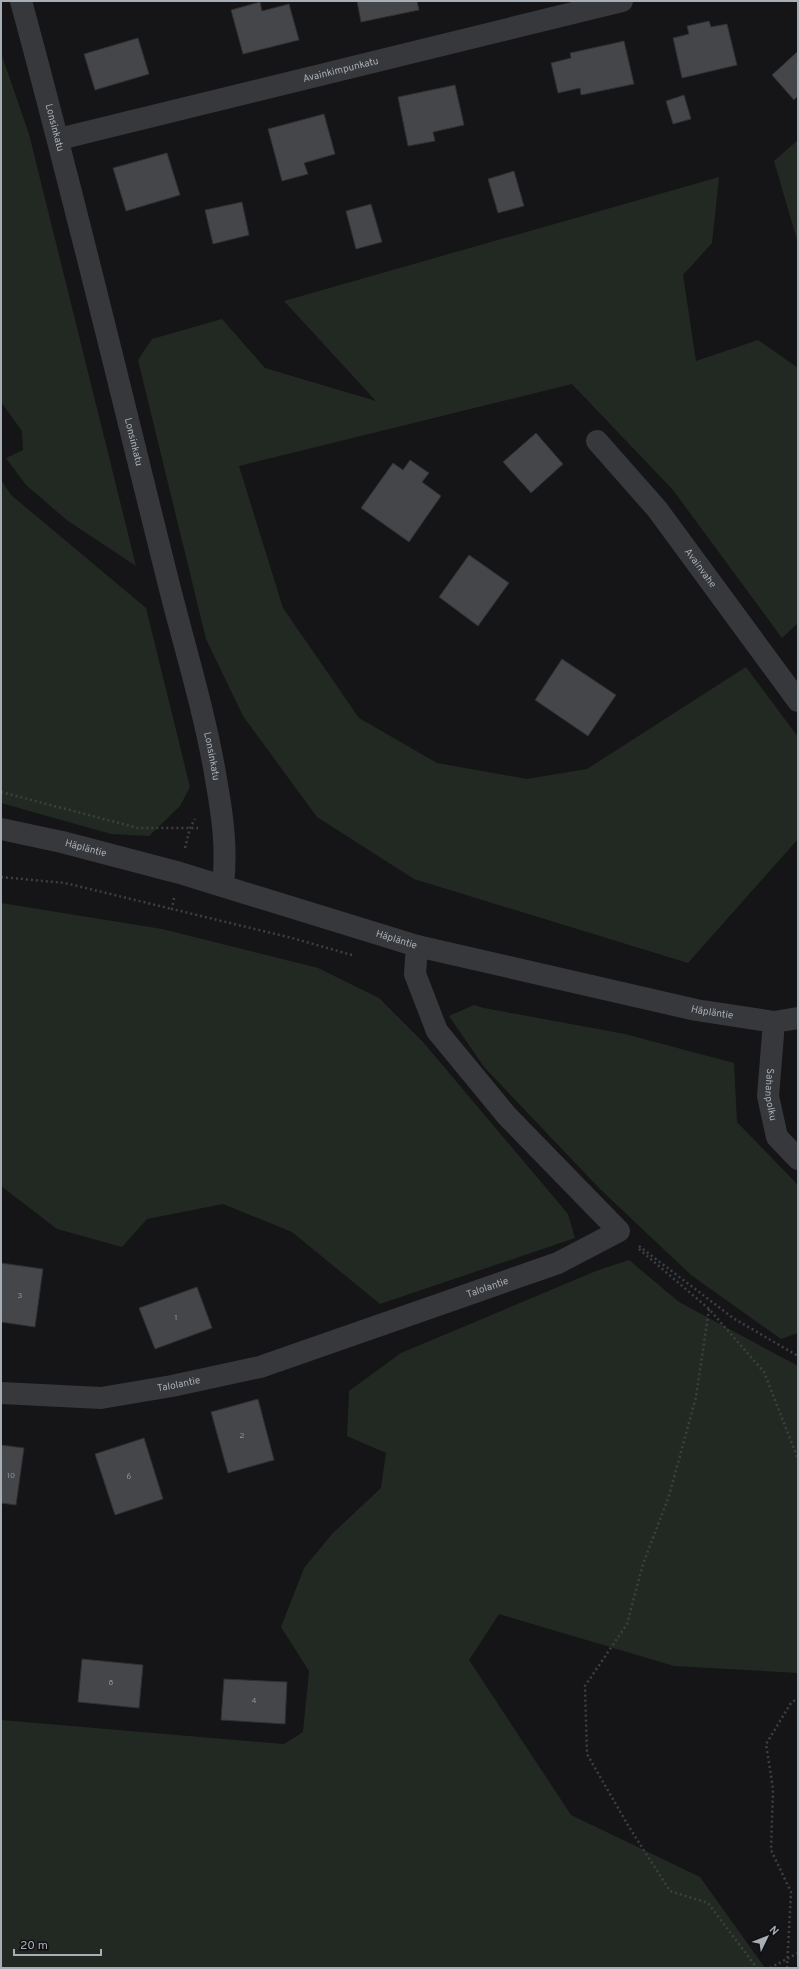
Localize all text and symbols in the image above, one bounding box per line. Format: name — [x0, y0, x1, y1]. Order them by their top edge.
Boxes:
street label: Avainkimpunkatu — [301, 54, 380, 85]
street label: Lonsinkatu — [42, 102, 67, 153]
street label: Lonsinkatu — [121, 417, 146, 467]
street label: Avainvahe — [682, 546, 719, 590]
street label: Lonsinkatu — [200, 731, 223, 781]
street label: Häpläntie — [64, 837, 108, 860]
street label: Häpläntie — [374, 927, 419, 952]
street label: Häpläntie — [690, 1003, 734, 1022]
street label: Sahanpolku — [761, 1068, 780, 1122]
street label: Talolantie — [465, 1274, 510, 1301]
house number: 3 — [18, 1291, 23, 1301]
house number: 1 — [175, 1313, 177, 1323]
street label: Talolantie — [156, 1374, 201, 1395]
house number: 2 — [240, 1431, 245, 1441]
house number: 10 — [7, 1471, 15, 1481]
house number: 6 — [127, 1472, 132, 1482]
house number: 8 — [109, 1678, 114, 1688]
house number: 4 — [252, 1696, 257, 1706]
north arrow — [747, 1917, 787, 1957]
text: N — [766, 1923, 781, 1939]
scale bar — [14, 1931, 101, 1957]
text: 20 m — [20, 1938, 48, 1954]

